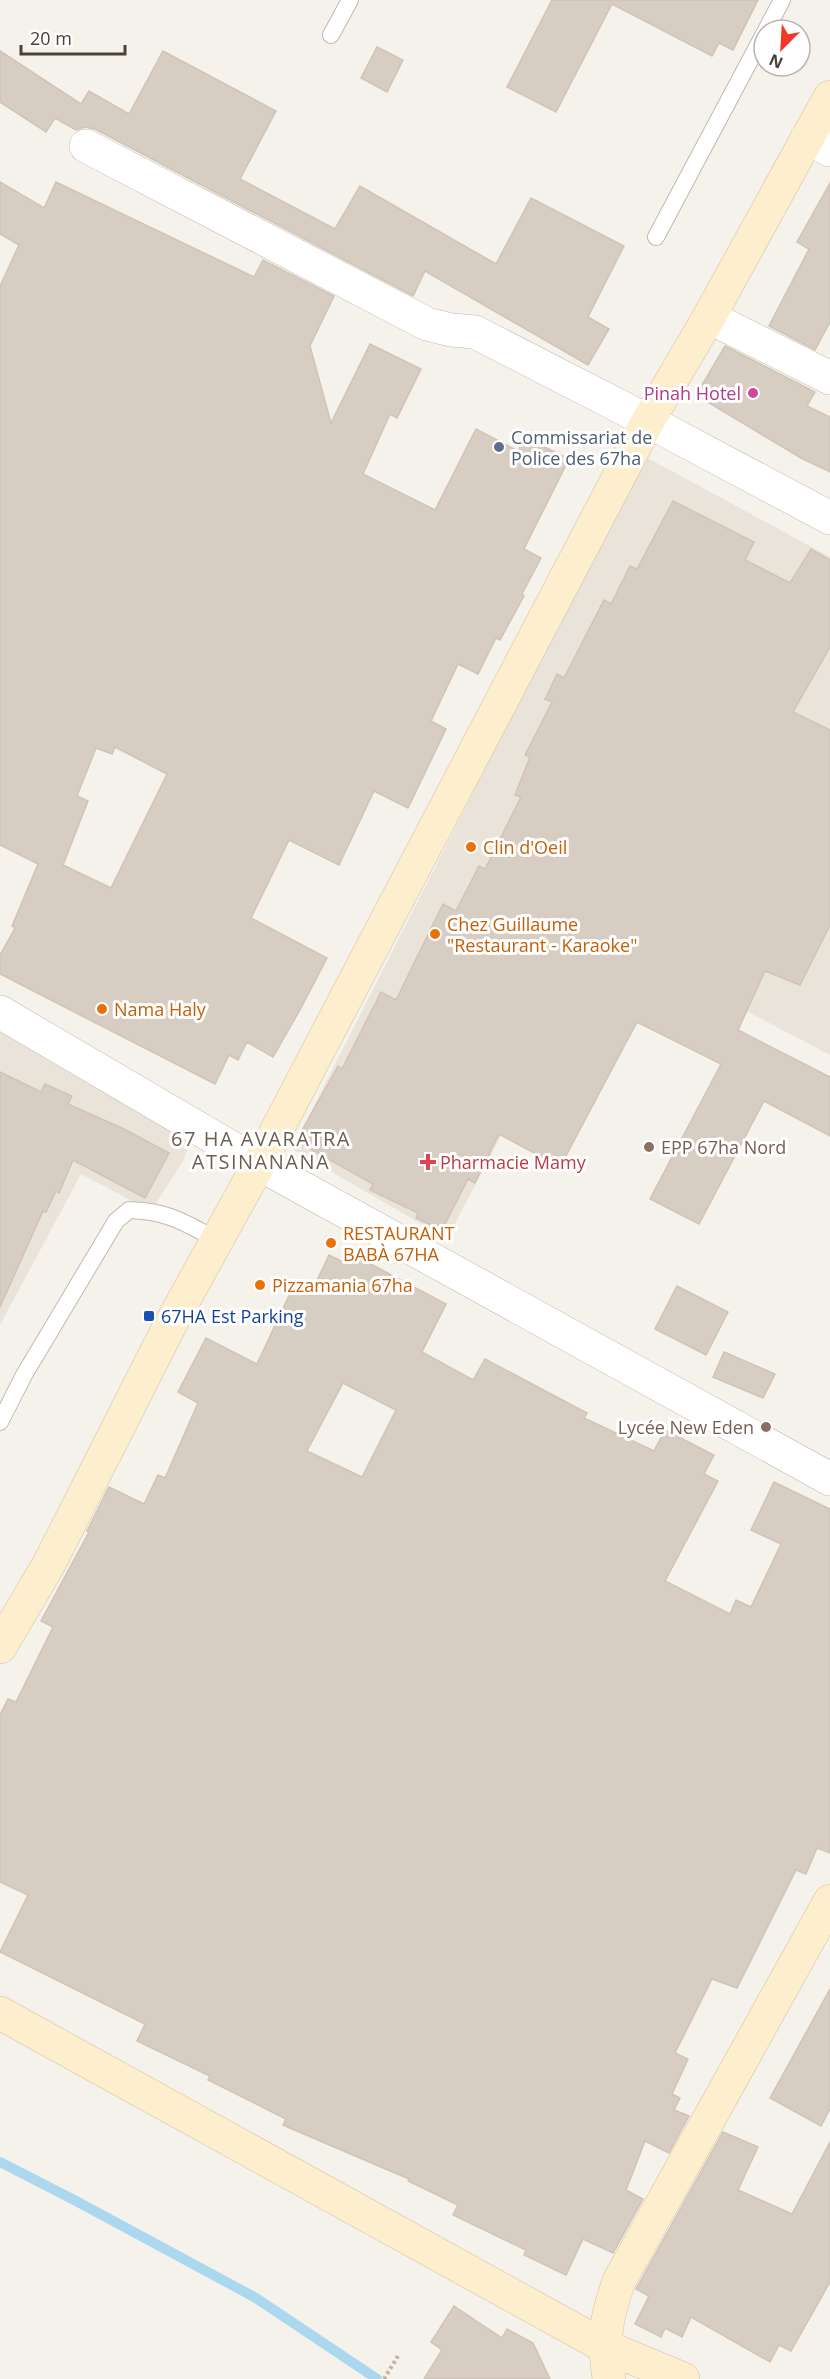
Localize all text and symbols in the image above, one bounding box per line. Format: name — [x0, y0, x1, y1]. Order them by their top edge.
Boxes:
scale bar — [21, 18, 124, 56]
north arrow — [752, 18, 812, 78]
text: 20 m — [30, 26, 72, 50]
text: N — [765, 49, 786, 74]
place label: Pinah Hotel — [644, 381, 741, 405]
marker: Pinah Hotel — [746, 386, 760, 400]
place label: Commissariat de Police des 67ha — [511, 425, 652, 470]
marker: Commissariat de Police des 67ha — [492, 440, 506, 454]
place label: Clin d'Oeil — [483, 835, 567, 859]
marker: Clin d'Oeil — [464, 840, 478, 854]
place label: Chez Guillaume "Restaurant - Karaoke" — [447, 912, 637, 957]
marker: Chez Guillaume "Restaurant - Karaoke" — [428, 927, 442, 941]
place label: Nama Haly — [114, 997, 207, 1021]
marker: Nama Haly — [95, 1002, 109, 1016]
district label: 67 HA AVARATRA ATSINANANA — [171, 1125, 351, 1175]
place label: EPP 67ha Nord — [661, 1135, 786, 1159]
marker: EPP 67ha Nord — [642, 1140, 656, 1154]
place label: Pharmacie Mamy — [440, 1150, 587, 1174]
marker: Pharmacie Mamy — [421, 1155, 435, 1169]
place label: RESTAURANT BABÀ 67HA — [343, 1221, 454, 1266]
marker: RESTAURANT BABÀ 67HA — [324, 1236, 338, 1250]
place label: Pizzamania 67ha — [272, 1273, 413, 1297]
marker: Pizzamania 67ha — [253, 1278, 267, 1292]
place label: 67HA Est Parking — [161, 1304, 304, 1328]
marker: 67HA Est Parking — [142, 1309, 156, 1323]
place label: Lycée New Eden — [618, 1415, 754, 1439]
marker: Lycée New Eden — [759, 1420, 773, 1434]

